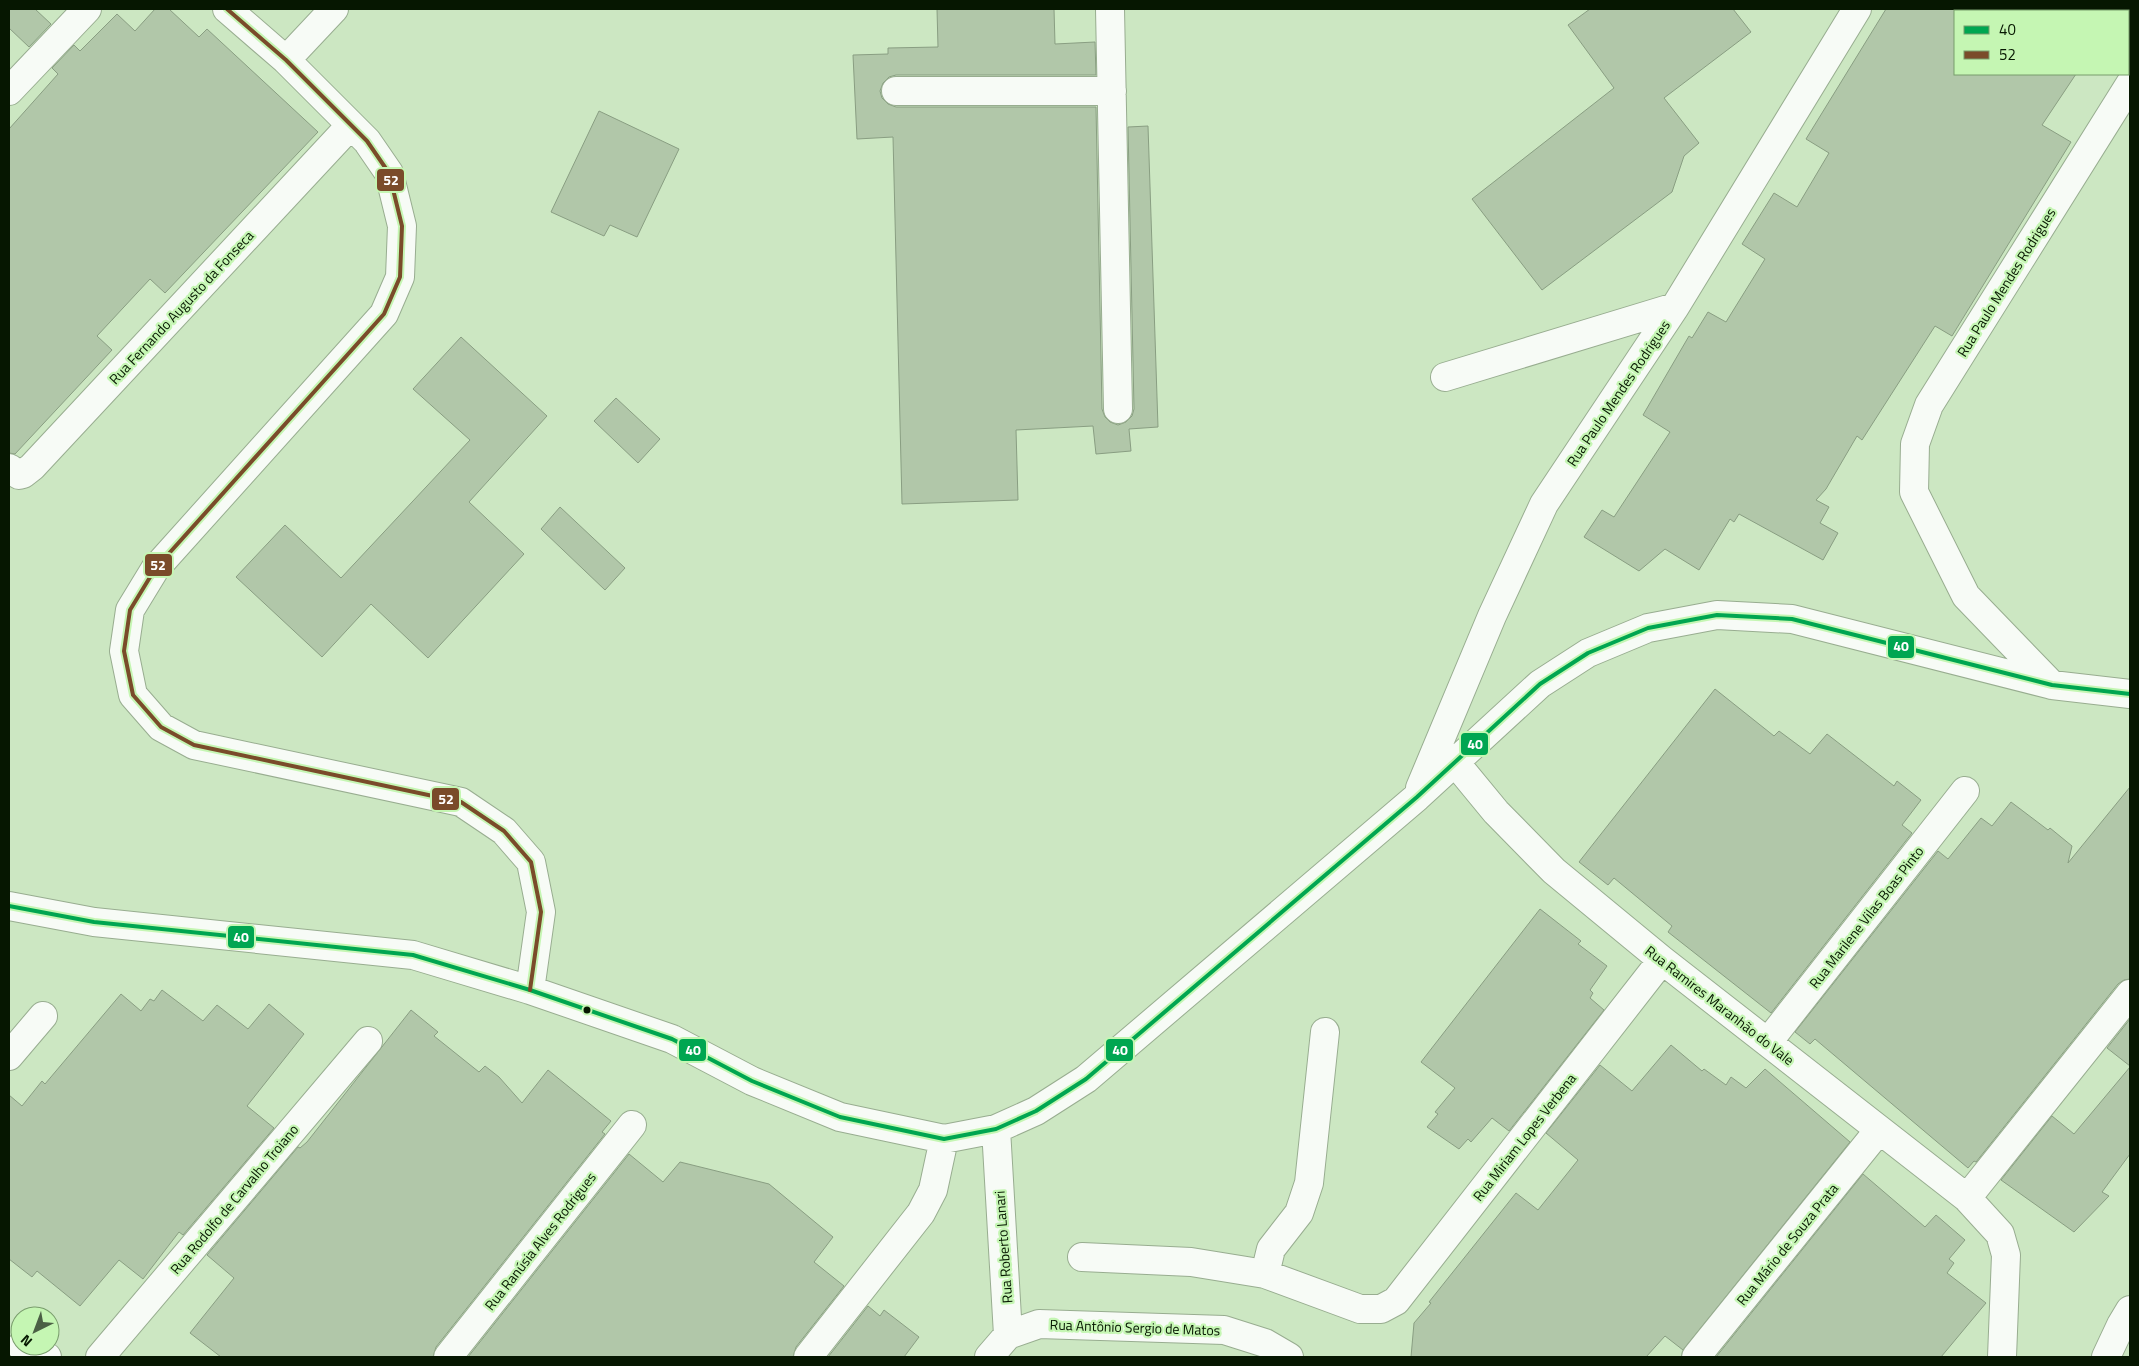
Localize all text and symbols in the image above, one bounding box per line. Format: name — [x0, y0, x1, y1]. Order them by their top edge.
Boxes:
legend — [1954, 10, 2129, 75]
text: 40 — [1999, 18, 2016, 41]
text: 52 — [1999, 43, 2016, 66]
line badge: 52 — [376, 168, 405, 192]
text: 52 — [383, 169, 399, 190]
street label: Rua Paulo Mendes Rodrigues — [1951, 203, 2061, 361]
street label: Rua Fernando Augusto da Fonseca — [104, 225, 258, 389]
street label: Rua Paulo Mendes Rodrigues — [1561, 316, 1675, 470]
line badge: 52 — [144, 553, 173, 577]
text: 52 — [150, 554, 166, 575]
line badge: 40 — [1887, 635, 1915, 659]
text: 40 — [1893, 635, 1909, 656]
line badge: 40 — [1460, 732, 1489, 756]
text: 40 — [1467, 733, 1483, 754]
line badge: 52 — [431, 787, 460, 811]
text: 52 — [438, 788, 454, 809]
street label: Rua Marilene Vilas Boas Pinto — [1804, 841, 1928, 993]
line badge: 40 — [227, 925, 255, 949]
text: 40 — [233, 926, 249, 947]
street label: Rua Ramires Maranhão do Vale — [1641, 940, 1799, 1070]
unlabelled marker — [582, 1005, 592, 1015]
line badge: 40 — [678, 1038, 707, 1062]
line badge: 40 — [1105, 1038, 1134, 1062]
text: 40 — [685, 1039, 701, 1060]
text: 40 — [1112, 1039, 1128, 1060]
street label: Rua Miriam Lopes Verbena — [1467, 1069, 1581, 1205]
street label: Rua Rodolfo de Carvalho Troiano — [165, 1119, 303, 1279]
street label: Rua Ranúsia Alves Rodrigues — [479, 1167, 601, 1315]
street label: Rua Mário de Souza Prata — [1731, 1178, 1843, 1310]
street label: Rua Roberto Lanari — [989, 1190, 1017, 1304]
north arrow — [10, 1306, 60, 1356]
street label: Rua Antônio Sergio de Matos — [1049, 1314, 1221, 1340]
text: N — [15, 1330, 37, 1352]

